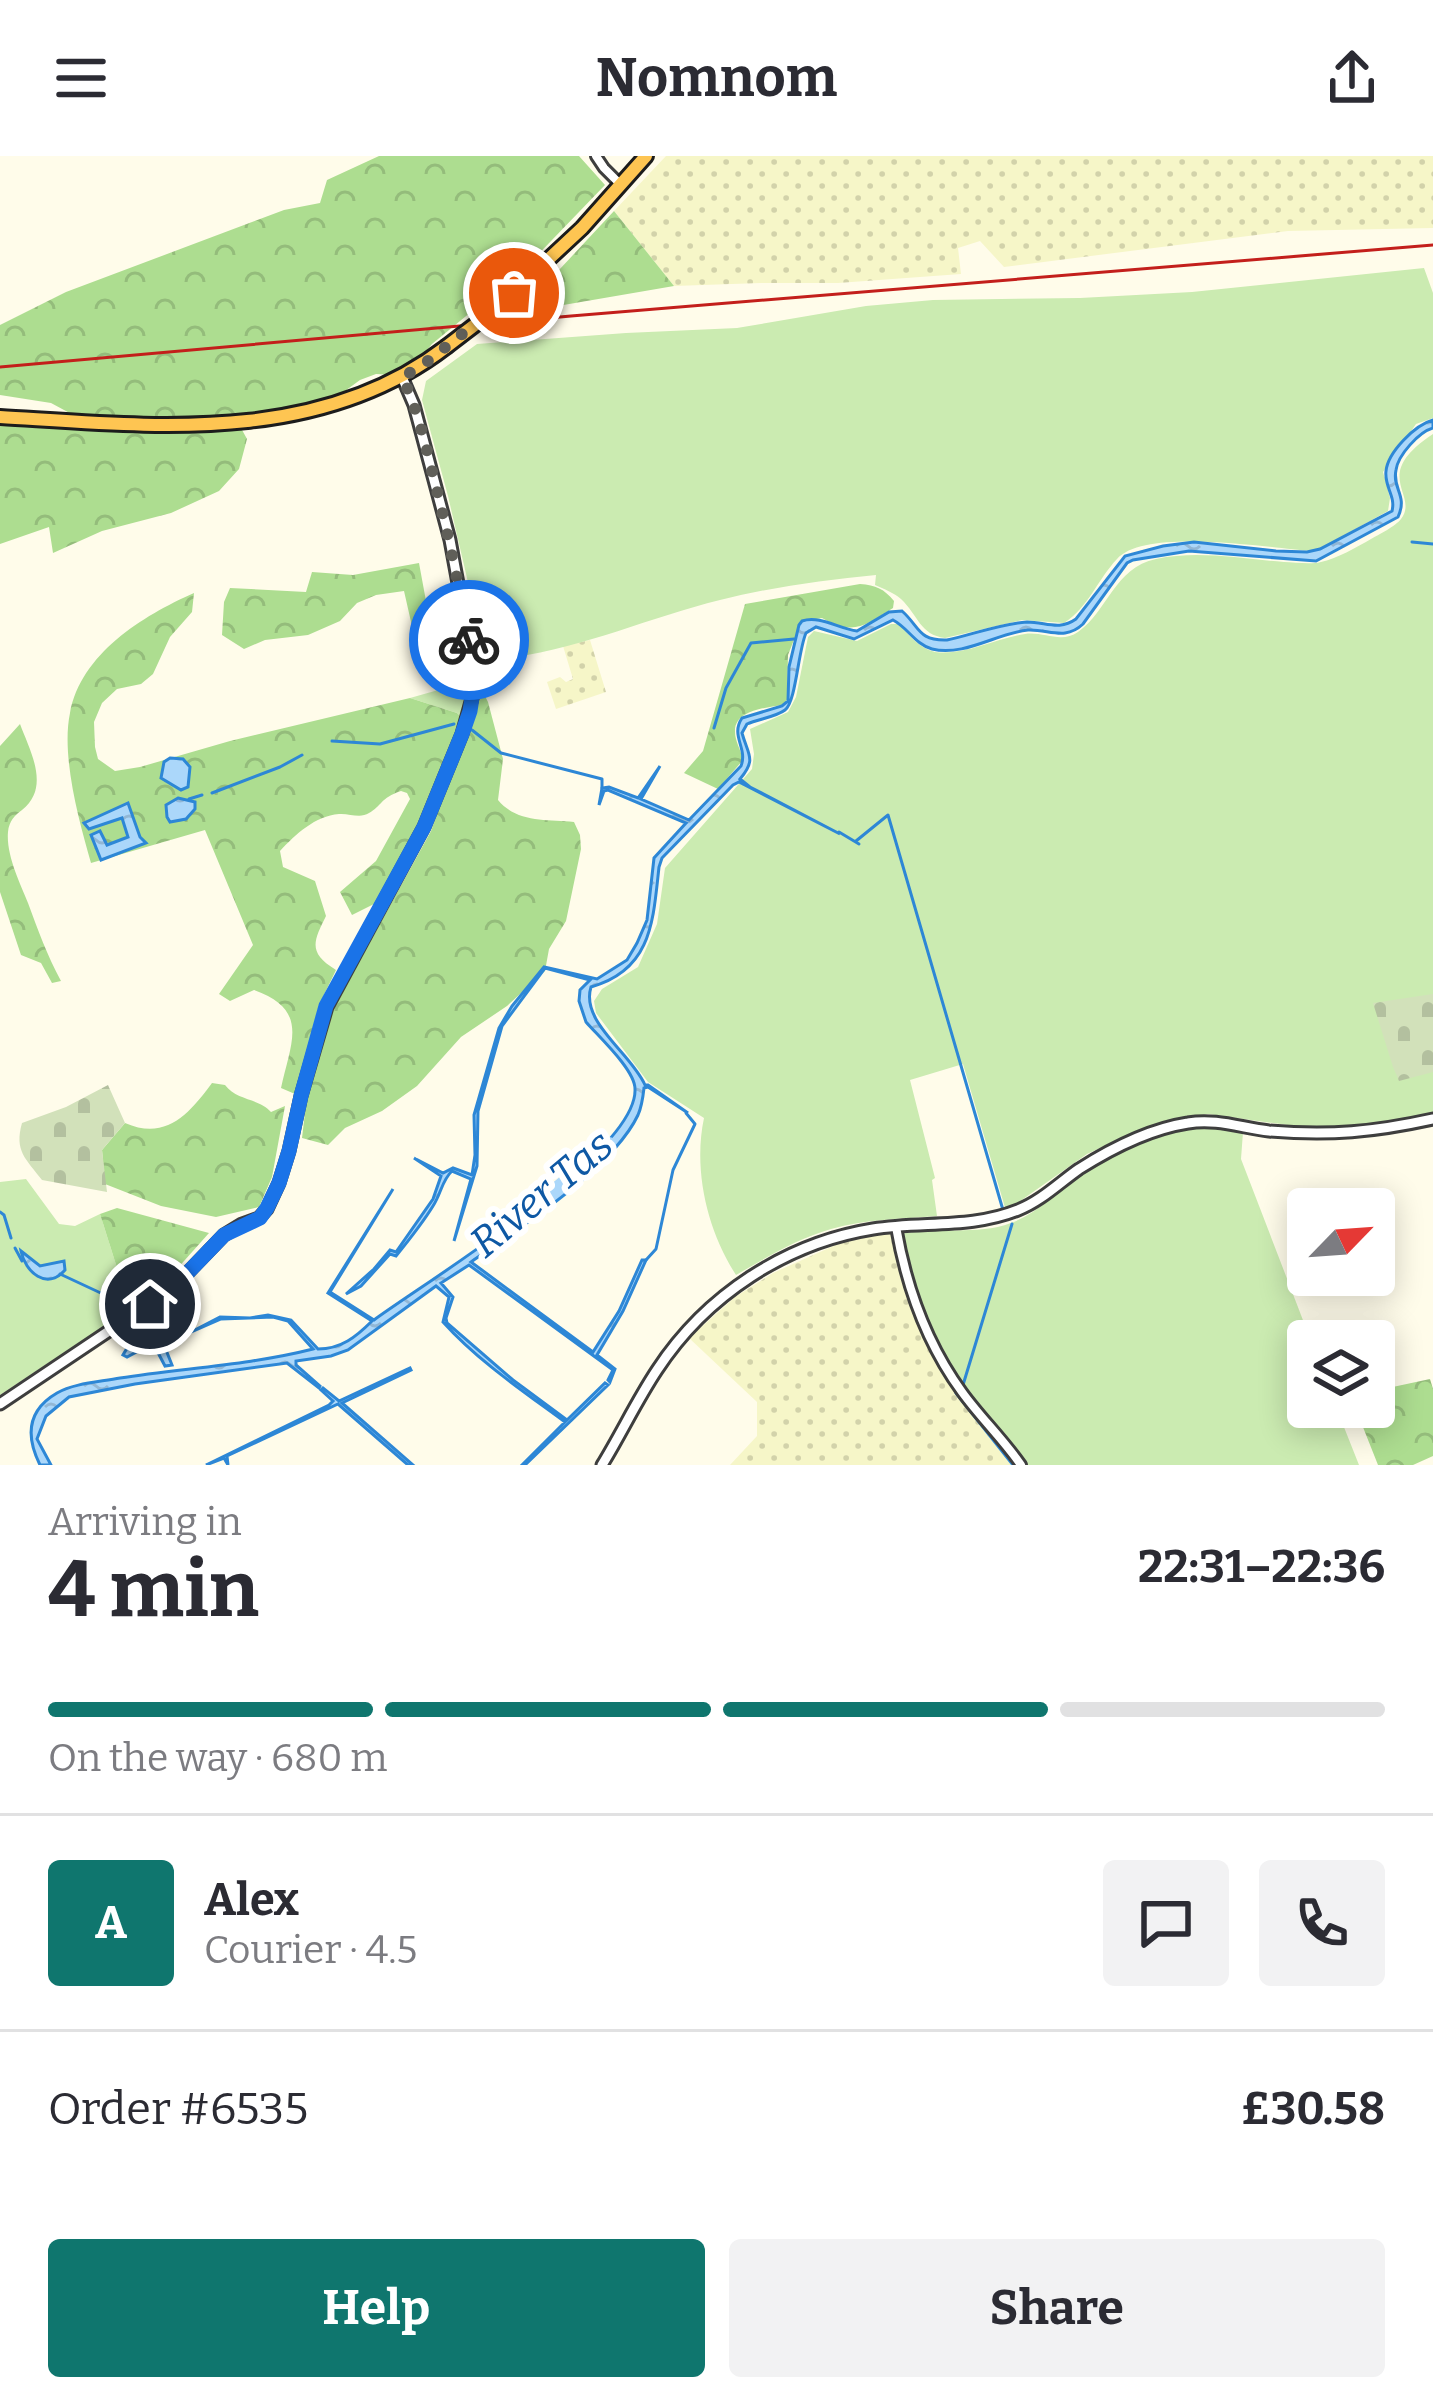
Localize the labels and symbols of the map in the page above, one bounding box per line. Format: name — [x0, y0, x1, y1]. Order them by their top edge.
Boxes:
pin — [463, 242, 565, 344]
courier — [409, 580, 529, 700]
water label: River Tas — [460, 1120, 623, 1268]
north arrow — [1287, 1188, 1395, 1296]
pin — [99, 1253, 201, 1355]

